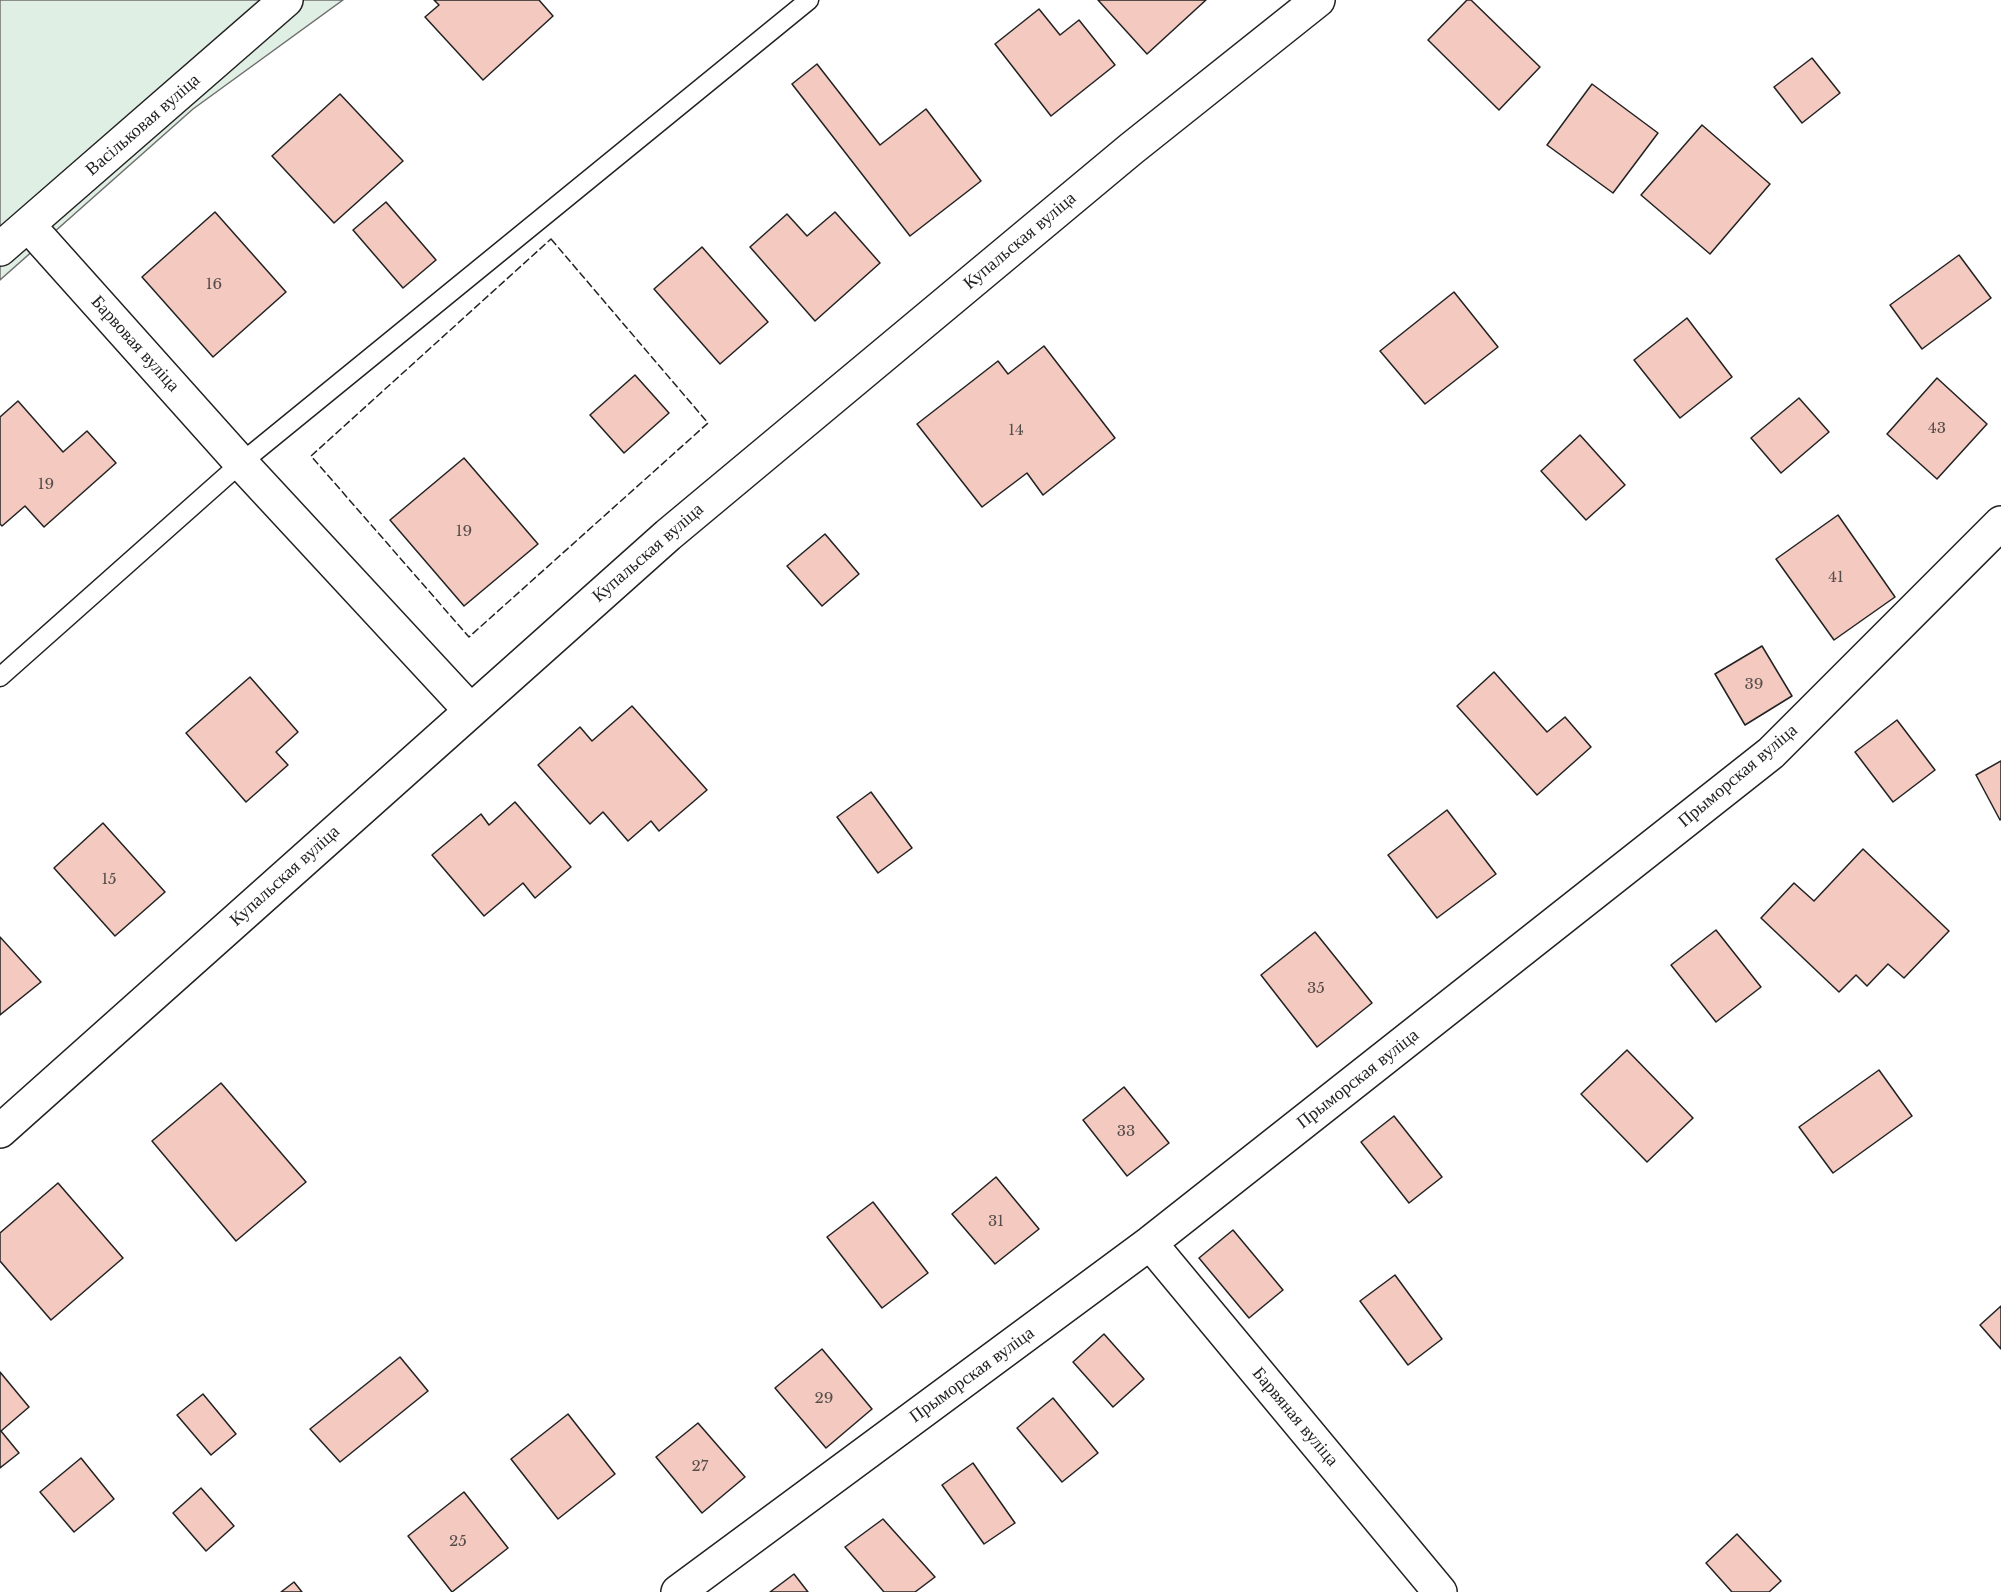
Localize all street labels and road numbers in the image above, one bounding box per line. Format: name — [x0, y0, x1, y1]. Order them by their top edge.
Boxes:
street label: Васільковая вуліца — [81, 69, 205, 181]
street label: Купальская вуліца — [959, 188, 1081, 294]
street label: Барвовая вуліца — [86, 291, 184, 397]
street label: Купальская вуліца — [588, 499, 708, 607]
street label: Прыморская вуліца — [1674, 720, 1802, 832]
street label: Купальская вуліца — [226, 821, 344, 931]
street label: Прыморская вуліца — [1293, 1025, 1423, 1133]
street label: Прыморская вуліца — [905, 1322, 1039, 1428]
street label: Барвяная вуліца — [1247, 1363, 1343, 1471]

